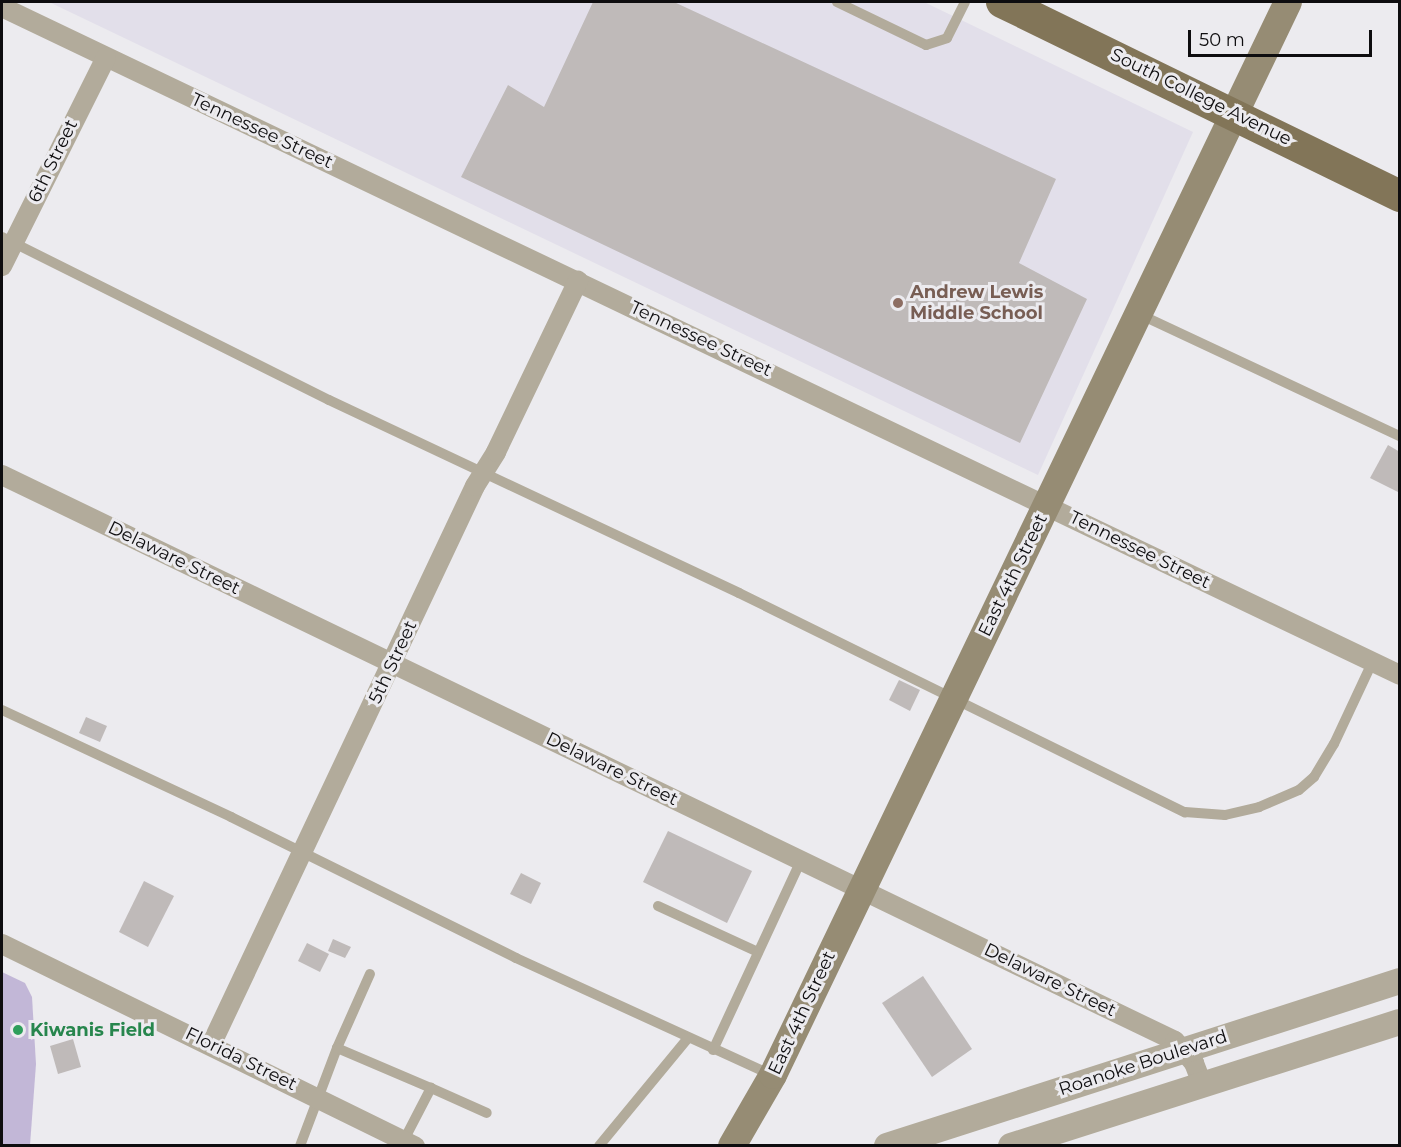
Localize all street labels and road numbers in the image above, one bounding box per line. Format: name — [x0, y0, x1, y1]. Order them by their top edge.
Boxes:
street label: South College Avenue — [1107, 44, 1295, 150]
street label: Tennessee Street — [188, 89, 336, 173]
street label: 6th Street — [24, 116, 82, 206]
street label: Tennessee Street — [627, 297, 775, 381]
street label: Tennessee Street — [1066, 507, 1214, 593]
street label: East 4th Street — [974, 510, 1052, 640]
street label: Delaware Street — [105, 517, 243, 599]
street label: 5th Street — [364, 617, 422, 707]
street label: Delaware Street — [543, 728, 681, 810]
street label: Delaware Street — [981, 939, 1119, 1021]
street label: East 4th Street — [764, 948, 840, 1078]
street label: Florida Street — [182, 1023, 300, 1095]
street label: Roanoke Boulevard — [1056, 1026, 1230, 1100]

